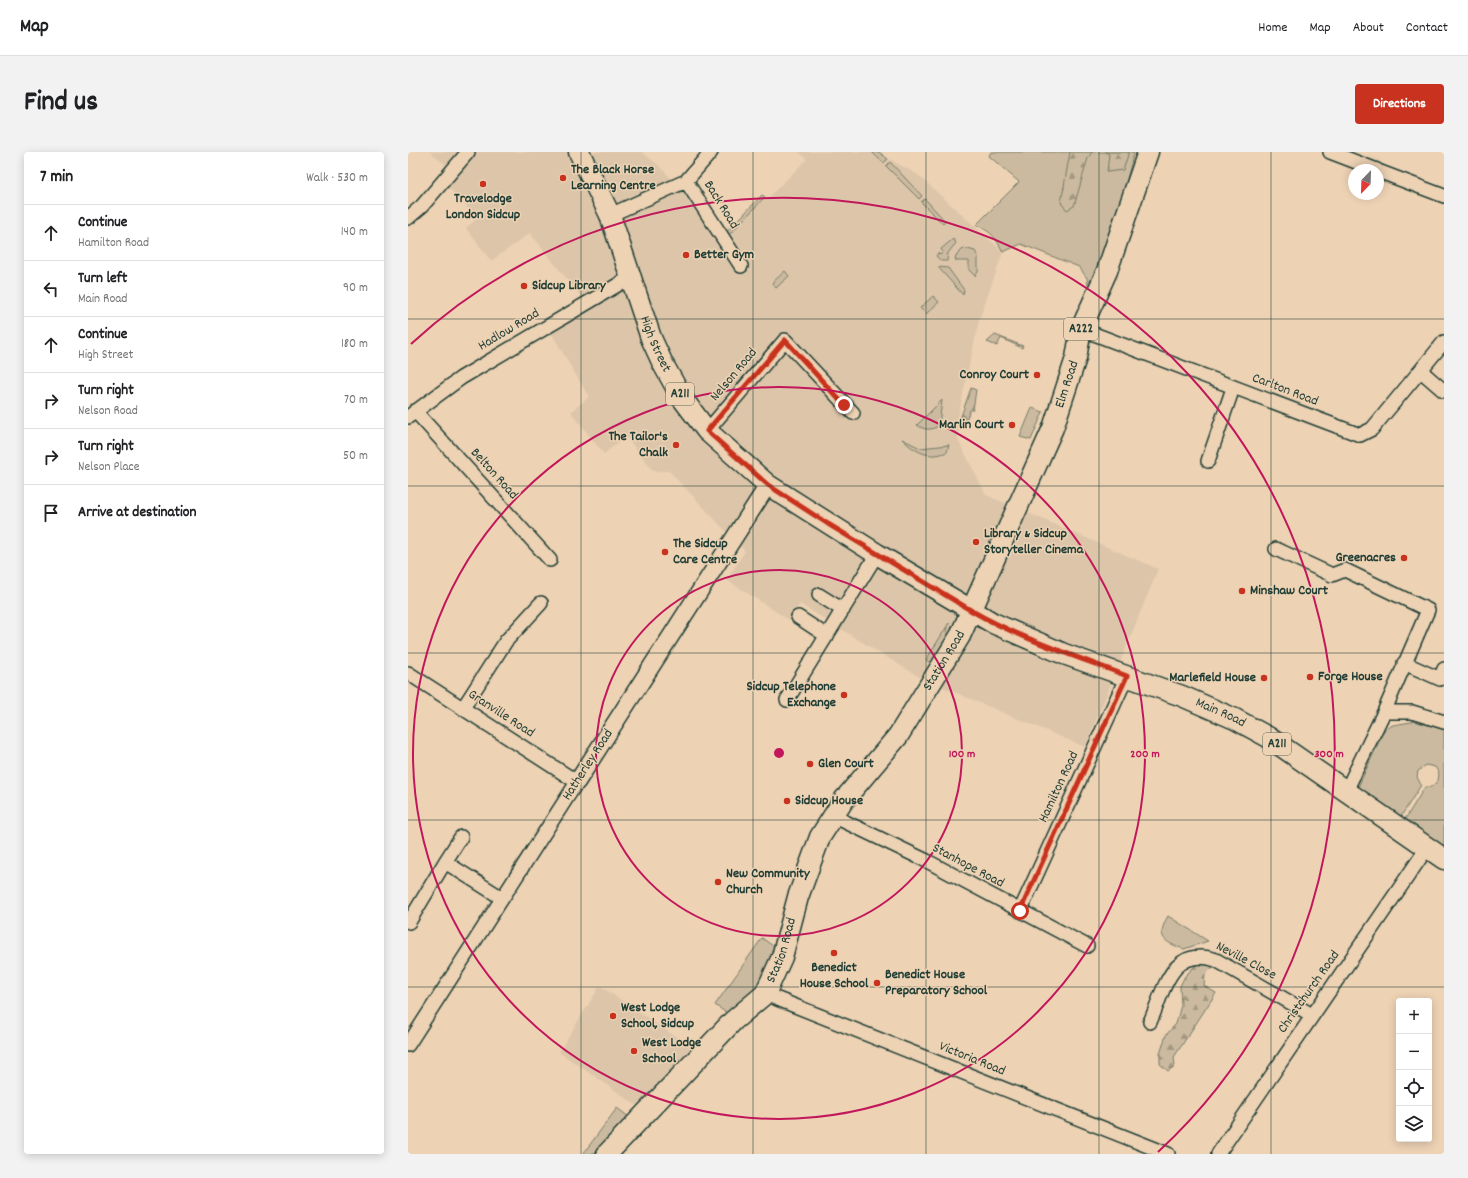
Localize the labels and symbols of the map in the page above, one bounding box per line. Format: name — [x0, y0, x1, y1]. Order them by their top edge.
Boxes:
place label: The Black Horse Learning Centre — [571, 160, 656, 196]
north arrow — [1348, 164, 1384, 200]
marker: The Black Horse Learning Centre — [558, 173, 568, 183]
street label: Back Road — [698, 177, 744, 233]
marker: Travelodge London Sidcup — [478, 179, 488, 189]
place label: Travelodge London Sidcup — [446, 189, 521, 225]
place label: Better Gym — [694, 245, 754, 265]
marker: Better Gym — [681, 250, 691, 260]
place label: Sidcup Library — [532, 276, 607, 296]
marker: Sidcup Library — [519, 281, 529, 291]
street label: Hadlow Road — [475, 304, 543, 356]
street label: High Street — [634, 313, 676, 376]
road number: A222 — [1064, 318, 1098, 340]
street label: Nelson Road — [706, 344, 762, 406]
street label: Elm Road — [1050, 358, 1084, 411]
place label: Conroy Court — [960, 365, 1030, 385]
street label: Carlton Road — [1249, 368, 1321, 412]
marker: Conroy Court — [1032, 370, 1042, 380]
road number: A211 — [666, 383, 694, 405]
route end — [835, 396, 853, 414]
place label: Marlin Court — [939, 415, 1005, 435]
marker: Marlin Court — [1007, 420, 1017, 430]
place label: The Tailor's Chalk — [608, 427, 668, 463]
marker: The Tailor's Chalk — [671, 440, 681, 450]
street label: Belton Road — [465, 444, 523, 504]
place label: Library & Sidcup Storyteller Cinema — [984, 524, 1085, 560]
place label: The Sidcup Care Centre — [673, 534, 737, 570]
marker: Library & Sidcup Storyteller Cinema — [971, 537, 981, 547]
marker: The Sidcup Care Centre — [660, 547, 670, 557]
place label: Greenacres — [1336, 548, 1396, 568]
marker: Greenacres — [1399, 553, 1409, 563]
place label: Minshaw Court — [1250, 581, 1329, 601]
marker: Minshaw Court — [1237, 586, 1247, 596]
street label: Station Road — [918, 628, 971, 695]
place label: Forge House — [1318, 667, 1383, 687]
place label: Marlefield House — [1169, 668, 1256, 688]
marker: Forge House — [1305, 672, 1315, 682]
marker: Marlefield House — [1259, 673, 1269, 683]
place label: Sidcup Telephone Exchange — [746, 677, 836, 713]
street label: Granville Road — [464, 685, 538, 743]
marker: Sidcup Telephone Exchange — [839, 690, 849, 700]
street label: Main Road — [1192, 693, 1249, 733]
street label: Hatherley Road — [557, 725, 619, 805]
road number: A211 — [1263, 733, 1291, 755]
centre of rings — [772, 746, 786, 760]
text: 100 m — [949, 746, 975, 763]
text: 200 m — [1130, 746, 1160, 763]
text: 300 m — [1314, 746, 1344, 763]
street label: Hamilton Road — [1034, 748, 1084, 826]
place label: Glen Court — [818, 754, 875, 774]
marker: Glen Court — [805, 759, 815, 769]
place label: Sidcup House — [795, 791, 863, 811]
marker: Sidcup House — [782, 796, 792, 806]
street label: Stanhope Road — [928, 839, 1008, 893]
place label: New Community Church — [726, 864, 811, 900]
marker: New Community Church — [713, 877, 723, 887]
route start — [1011, 902, 1029, 920]
street label: Station Road — [761, 916, 802, 986]
street label: Neville Close — [1212, 937, 1280, 985]
street label: Christchurch Road — [1273, 947, 1345, 1037]
marker: Benedict House School — [829, 948, 839, 958]
place label: Benedict House School — [800, 958, 869, 994]
place label: Benedict House Preparatory School — [885, 965, 988, 1001]
marker: Benedict House Preparatory School — [872, 978, 882, 988]
place label: West Lodge School, Sidcup — [621, 998, 695, 1034]
marker: West Lodge School, Sidcup — [608, 1011, 618, 1021]
place label: West Lodge School — [642, 1033, 701, 1069]
street label: Victoria Road — [936, 1037, 1008, 1081]
marker: West Lodge School — [629, 1046, 639, 1056]

